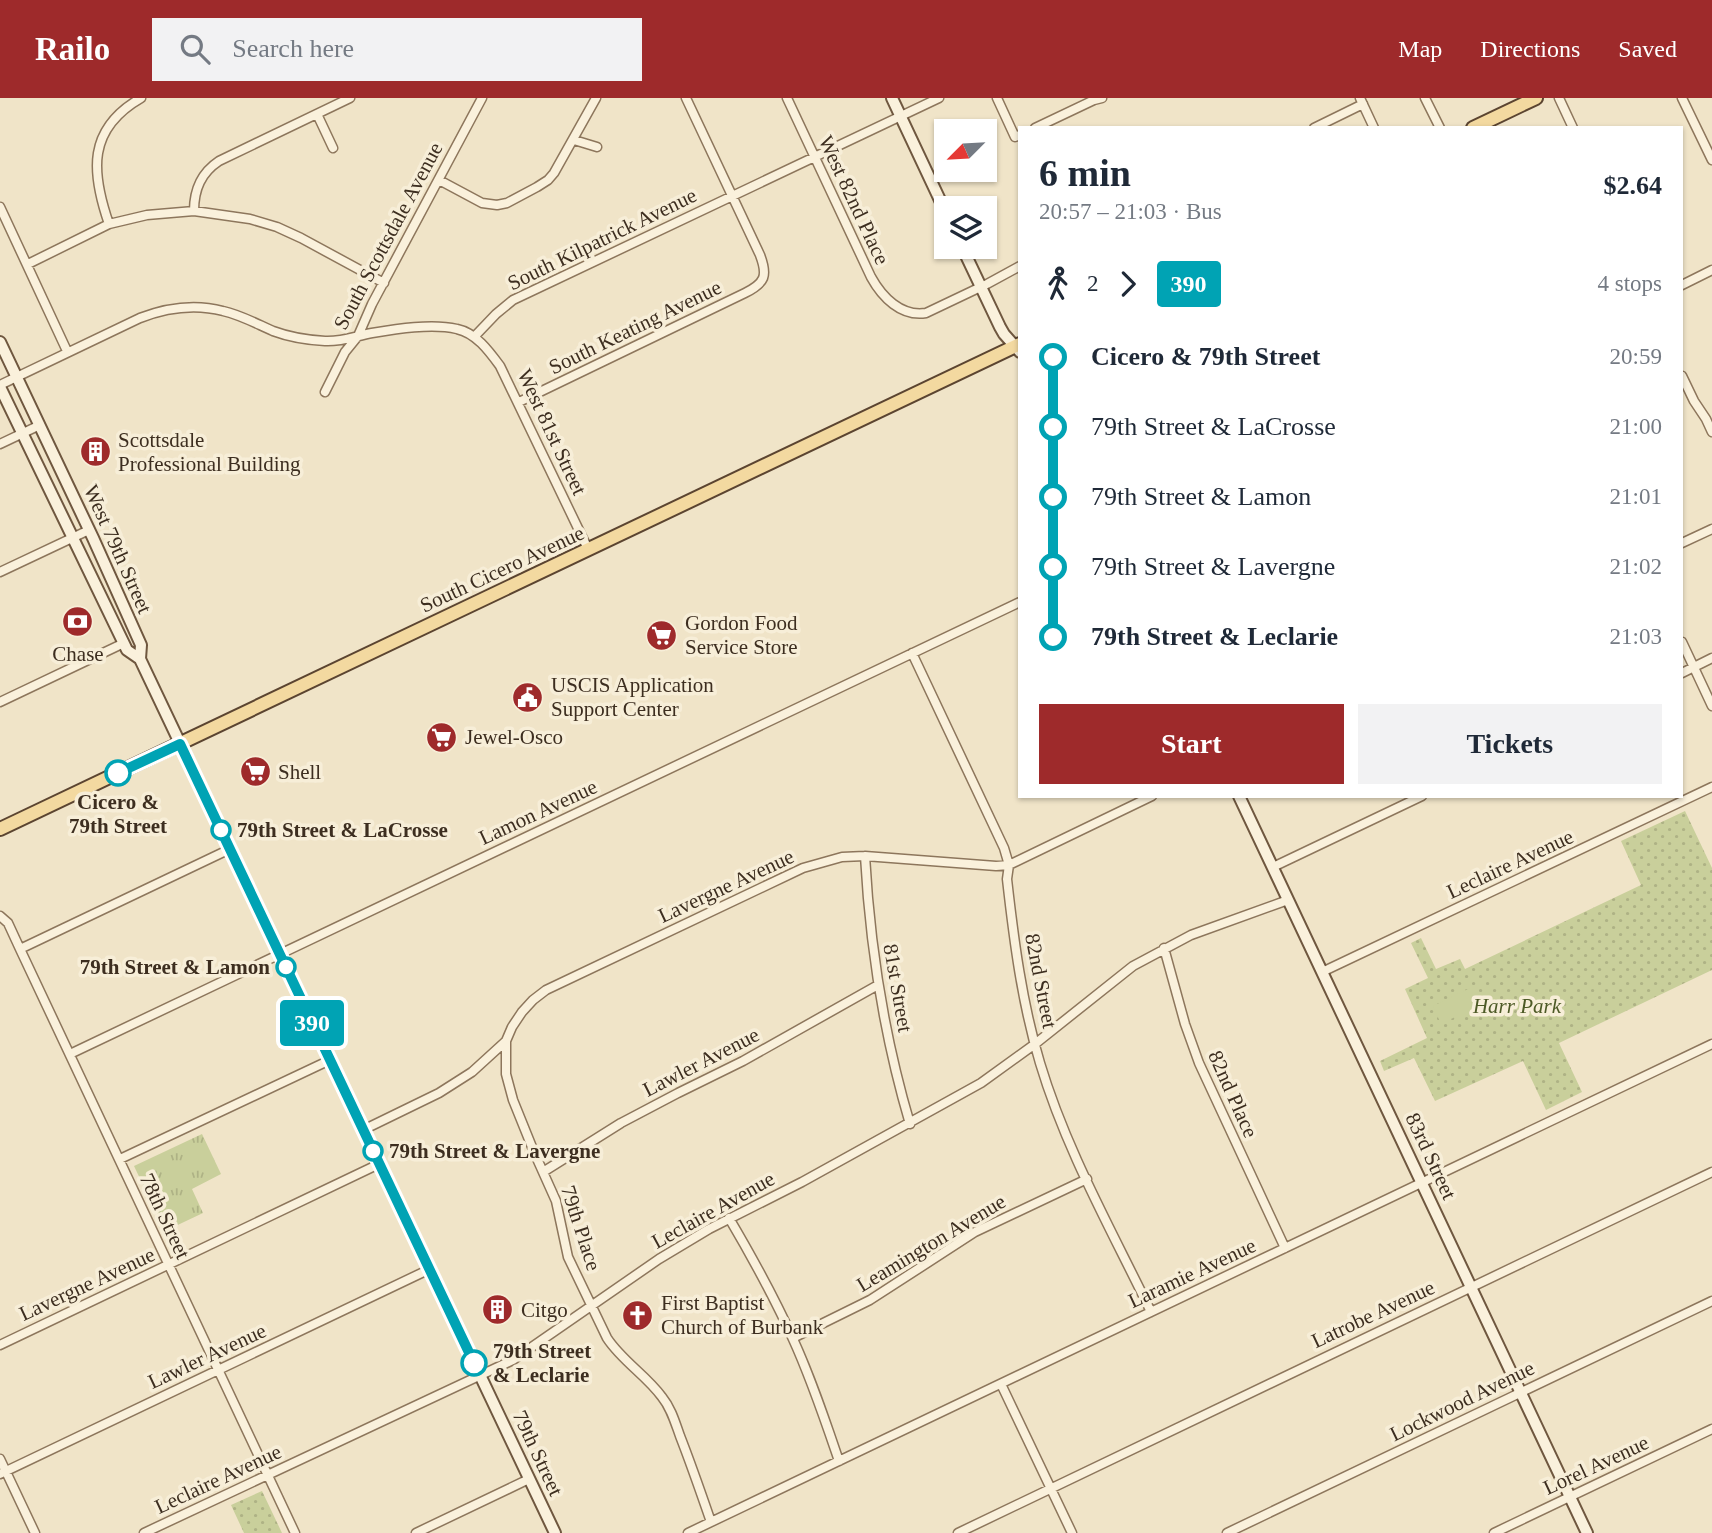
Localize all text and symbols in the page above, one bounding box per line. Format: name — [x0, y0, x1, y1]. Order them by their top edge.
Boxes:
search box — [152, 18, 642, 81]
icon: search — [176, 30, 214, 68]
text: Railo — [35, 31, 110, 67]
text: Search here — [232, 34, 354, 63]
text: Map — [1398, 36, 1442, 62]
text: Directions — [1480, 36, 1580, 62]
text: Saved — [1618, 36, 1677, 62]
north arrow — [934, 119, 998, 182]
map controls — [934, 119, 997, 259]
street label: West 82nd Place — [814, 132, 894, 268]
street label: South Scottsdale Avenue — [328, 138, 448, 334]
text: 6 min — [1039, 152, 1131, 194]
text: $2.64 — [1604, 171, 1662, 200]
street label: South Kilpatrick Avenue — [504, 183, 700, 295]
button: layers — [934, 196, 997, 259]
text: 20:57 – 21:03 · Bus — [1039, 199, 1222, 224]
icon: walk — [1039, 265, 1077, 303]
icon: forward — [1109, 265, 1147, 303]
text: 2 — [1087, 271, 1099, 296]
text: 390 — [1171, 271, 1207, 297]
text: 4 stops — [1597, 271, 1662, 296]
street label: South Keating Avenue — [545, 275, 725, 379]
text: Cicero & 79th Street — [1091, 342, 1320, 371]
text: 20:59 — [1610, 344, 1662, 369]
street label: West 81st Street — [512, 365, 592, 499]
text: 79th Street & LaCrosse — [1091, 412, 1336, 441]
text: 21:00 — [1610, 414, 1662, 439]
place label: Scottsdale Professional Building — [118, 428, 301, 476]
building icon: Scottsdale Professional Building — [78, 435, 112, 469]
street label: West 79th Street — [79, 481, 157, 617]
text: 79th Street & Lamon — [1091, 482, 1311, 511]
text: 21:01 — [1610, 484, 1662, 509]
street label: South Cicero Avenue — [416, 520, 588, 618]
text: 79th Street & Lavergne — [1091, 552, 1335, 581]
text: 21:02 — [1610, 554, 1662, 579]
bank icon: Chase — [61, 605, 95, 639]
place label: Gordon Food Service Store — [685, 611, 798, 659]
supermarket icon: Gordon Food Service Store — [645, 618, 679, 652]
text: 79th Street & Leclarie — [1091, 622, 1338, 651]
text: 21:03 — [1610, 624, 1662, 649]
place label: Chase — [52, 642, 104, 666]
place label: USCIS Application Support Center — [551, 673, 714, 721]
public building icon: USCIS Application Support Center — [511, 680, 545, 714]
button: Start — [1039, 704, 1344, 784]
button: Tickets — [1358, 704, 1662, 784]
supermarket icon: Jewel-Osco — [425, 720, 459, 754]
place label: Jewel-Osco — [465, 725, 563, 749]
supermarket icon: Shell — [238, 755, 272, 789]
marker: Cicero & 79th Street — [105, 760, 131, 786]
place label: Shell — [278, 760, 321, 784]
street label: Lamon Avenue — [475, 774, 601, 850]
place label: Cicero & 79th Street — [69, 790, 167, 838]
place label: 79th Street & LaCrosse — [237, 818, 448, 842]
marker: 79th Street & LaCrosse — [211, 820, 231, 840]
street label: Leclaire Avenue — [1443, 824, 1577, 904]
street label: Lavergne Avenue — [654, 844, 798, 928]
street label: 82nd Street — [1020, 931, 1062, 1031]
street label: 81st Street — [878, 942, 918, 1034]
place label: 79th Street & Lamon — [80, 955, 270, 979]
marker: 79th Street & Lamon — [276, 957, 296, 977]
park label: Harr Park — [1472, 994, 1562, 1018]
line badge: 390 — [272, 1000, 352, 1046]
text: 390 — [294, 1010, 330, 1036]
street label: Lawler Avenue — [639, 1022, 763, 1102]
street label: 82nd Place — [1203, 1047, 1263, 1141]
street label: 83rd Street — [1401, 1109, 1462, 1203]
place label: 79th Street & Lavergne — [389, 1139, 600, 1163]
marker: 79th Street & Lavergne — [363, 1141, 383, 1161]
street label: Leclaire Avenue — [647, 1166, 779, 1254]
street label: 78th Street — [135, 1169, 195, 1263]
street label: 79th Place — [556, 1182, 606, 1274]
street label: Leamington Avenue — [852, 1189, 1010, 1297]
street label: Laramie Avenue — [1124, 1233, 1260, 1313]
street label: Lavergne Avenue — [15, 1242, 159, 1326]
street label: Latrobe Avenue — [1308, 1275, 1438, 1353]
place label: First Baptist Church of Burbank — [661, 1291, 824, 1339]
building icon: Citgo — [481, 1293, 515, 1327]
place label: Citgo — [521, 1298, 568, 1322]
church icon: First Baptist Church of Burbank — [621, 1298, 655, 1332]
street label: Lawler Avenue — [144, 1318, 270, 1394]
place label: 79th Street & Leclarie — [493, 1339, 591, 1387]
marker: 79th Street & Leclarie — [461, 1350, 487, 1376]
street label: Lockwood Avenue — [1386, 1356, 1538, 1446]
street label: 79th Street — [508, 1406, 568, 1500]
street label: Lorel Avenue — [1540, 1430, 1652, 1500]
street label: Leclaire Avenue — [151, 1439, 285, 1519]

